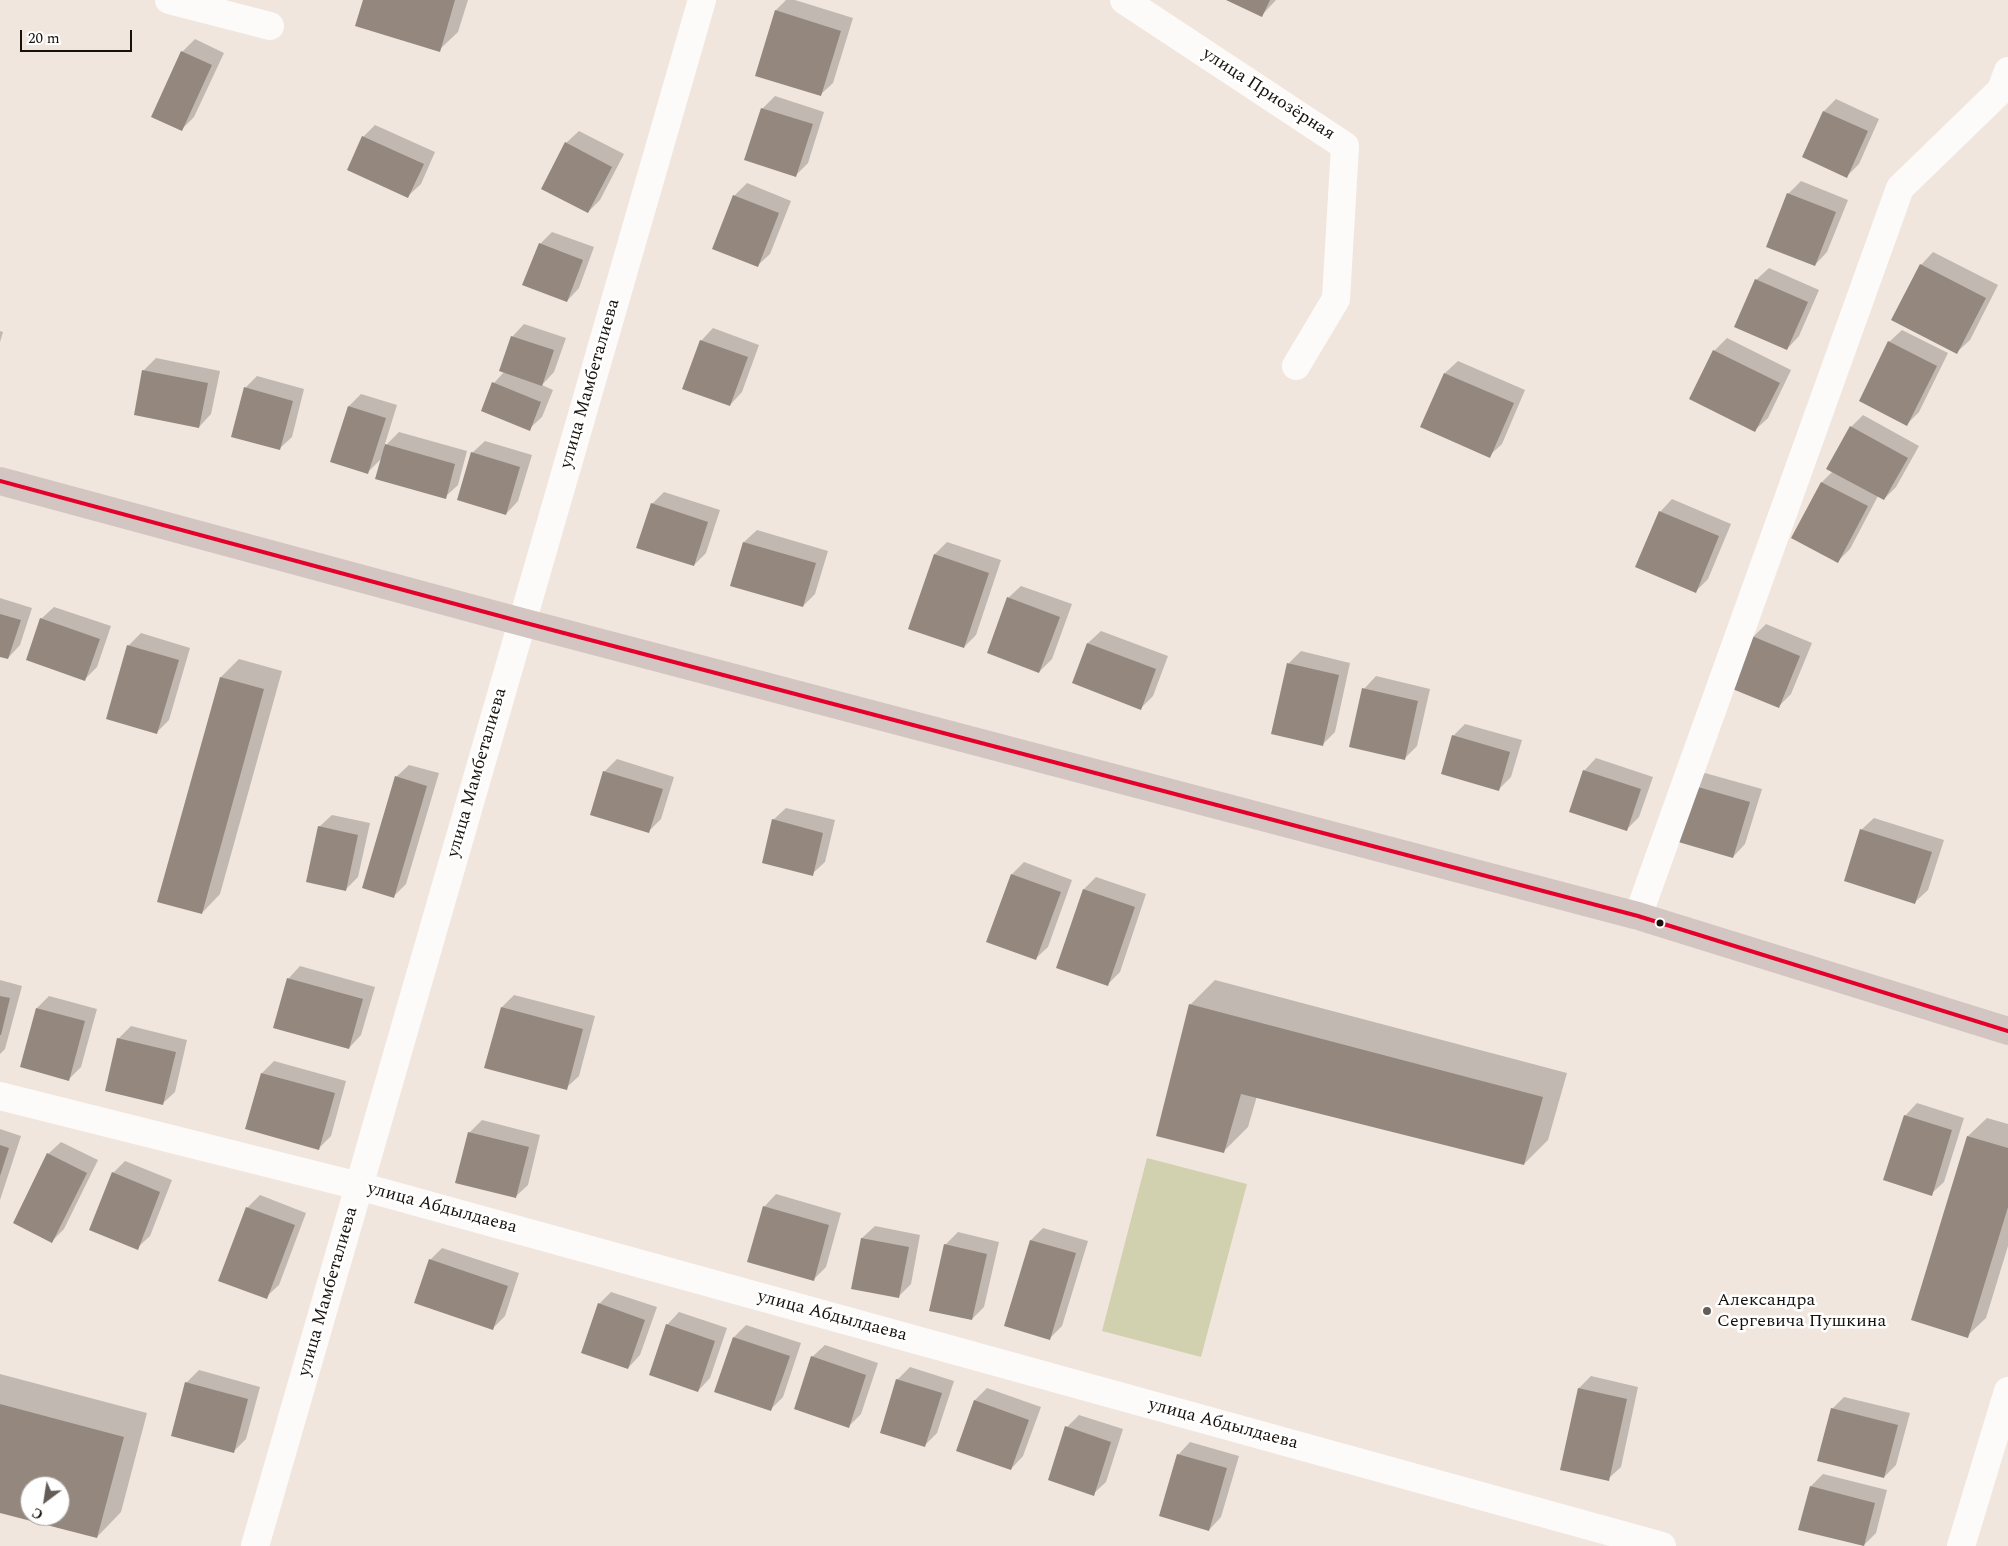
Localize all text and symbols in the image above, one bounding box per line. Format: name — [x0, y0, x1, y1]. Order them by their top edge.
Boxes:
scale bar — [22, 20, 135, 52]
text: 20 m — [28, 27, 60, 50]
street label: улица Приозёрная — [1198, 44, 1338, 146]
street label: улица Мамбеталиева — [556, 297, 626, 471]
street label: улица Мамбеталиева — [443, 686, 513, 860]
unlabelled marker — [1655, 918, 1665, 928]
street label: улица Абдылдаева — [365, 1179, 519, 1239]
street label: улица Мамбеталиева — [294, 1205, 364, 1379]
street label: улица Абдылдаева — [755, 1287, 909, 1347]
place label: Александра Сергевича Пушкина — [1717, 1290, 1886, 1332]
marker: Александра Сергевича Пушкина — [1701, 1305, 1713, 1317]
street label: улица Абдылдаева — [1146, 1395, 1300, 1455]
north arrow — [20, 1476, 70, 1526]
text: С — [28, 1502, 47, 1525]

